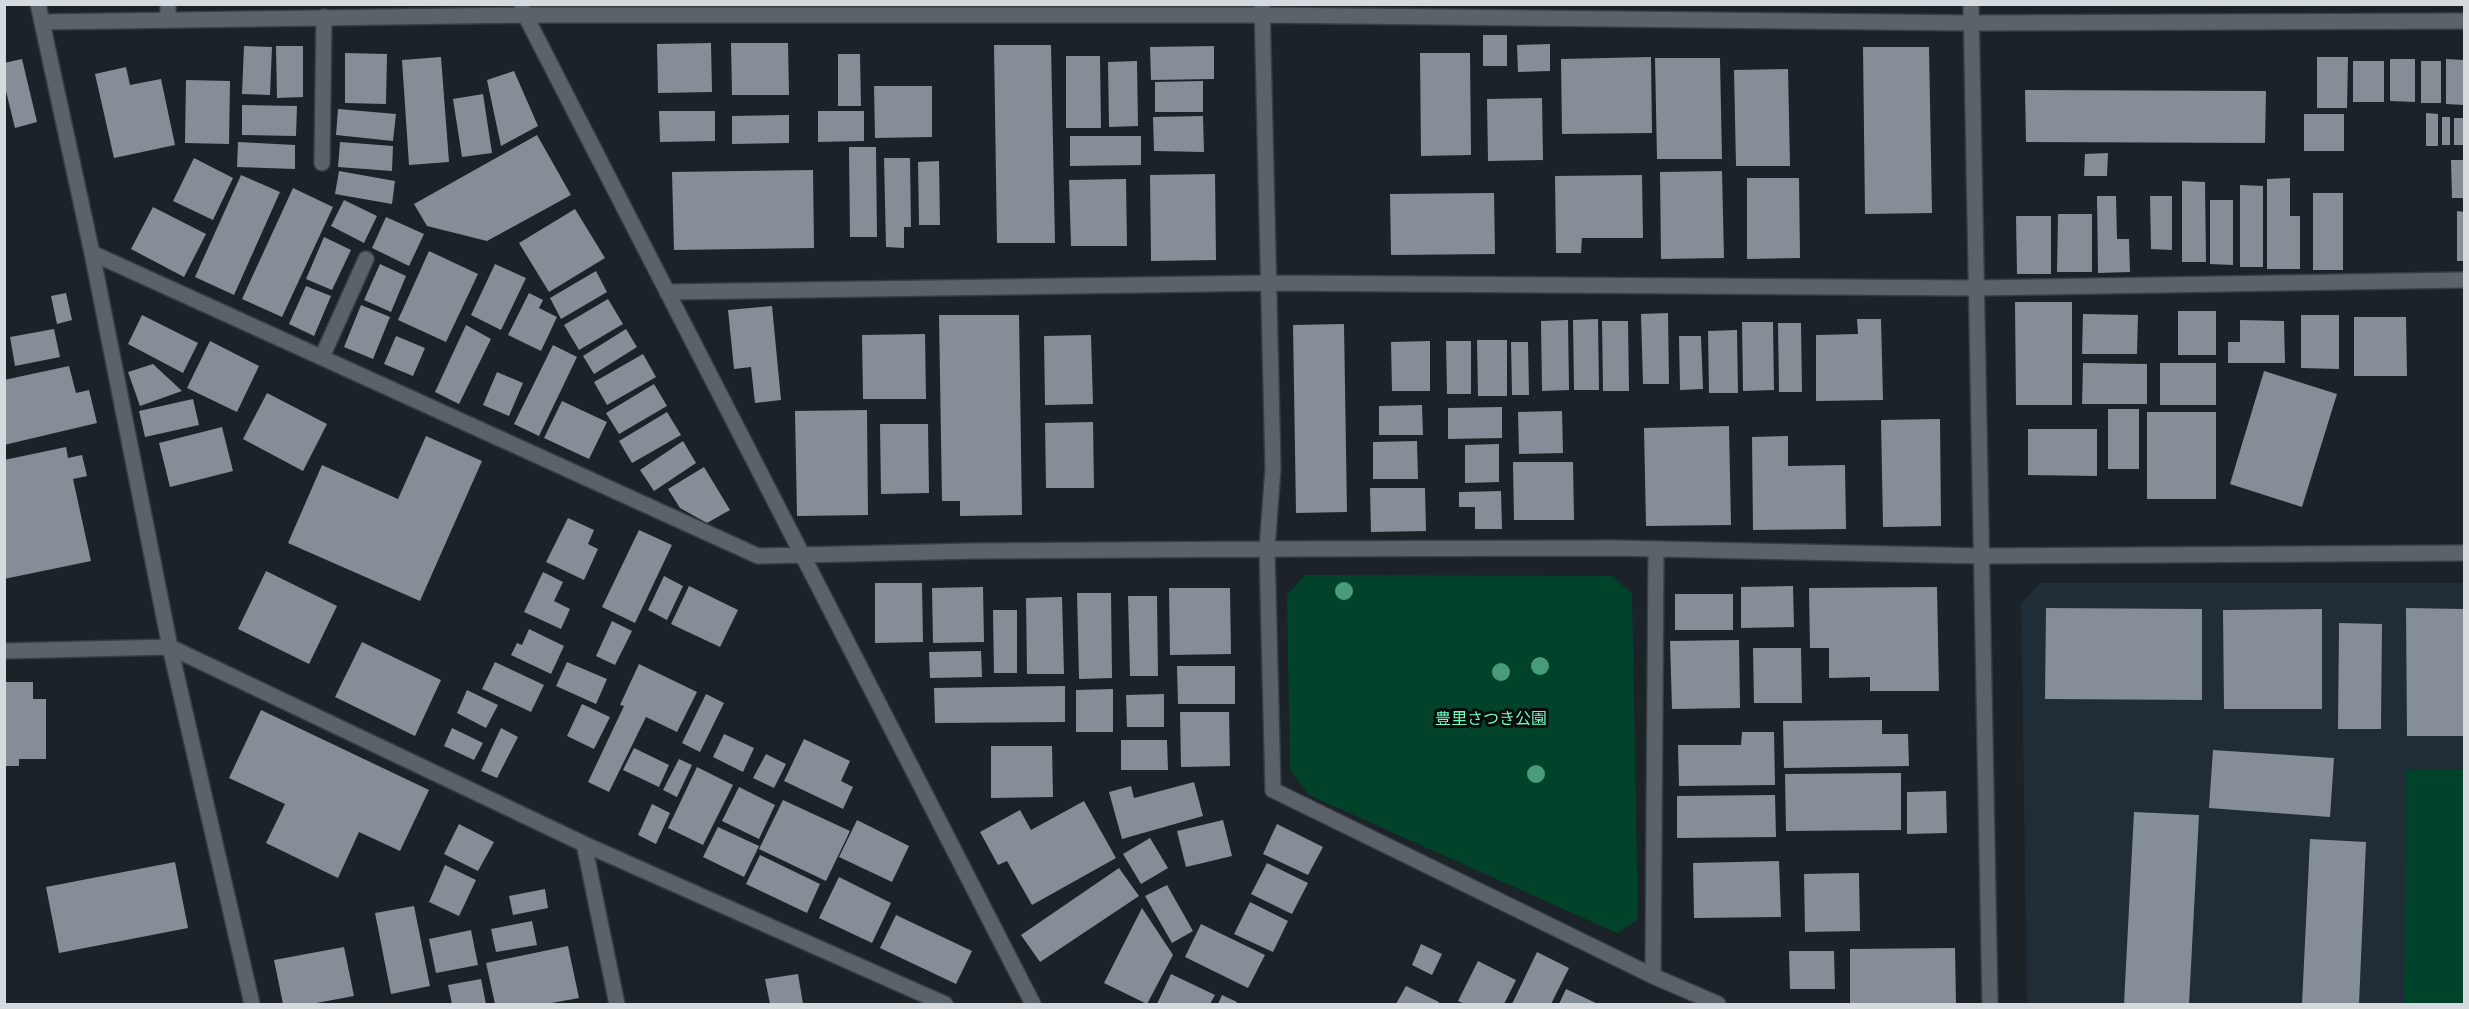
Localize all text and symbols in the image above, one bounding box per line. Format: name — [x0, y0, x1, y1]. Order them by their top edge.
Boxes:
park label: 豊里さつき公園 — [1435, 710, 1547, 730]

